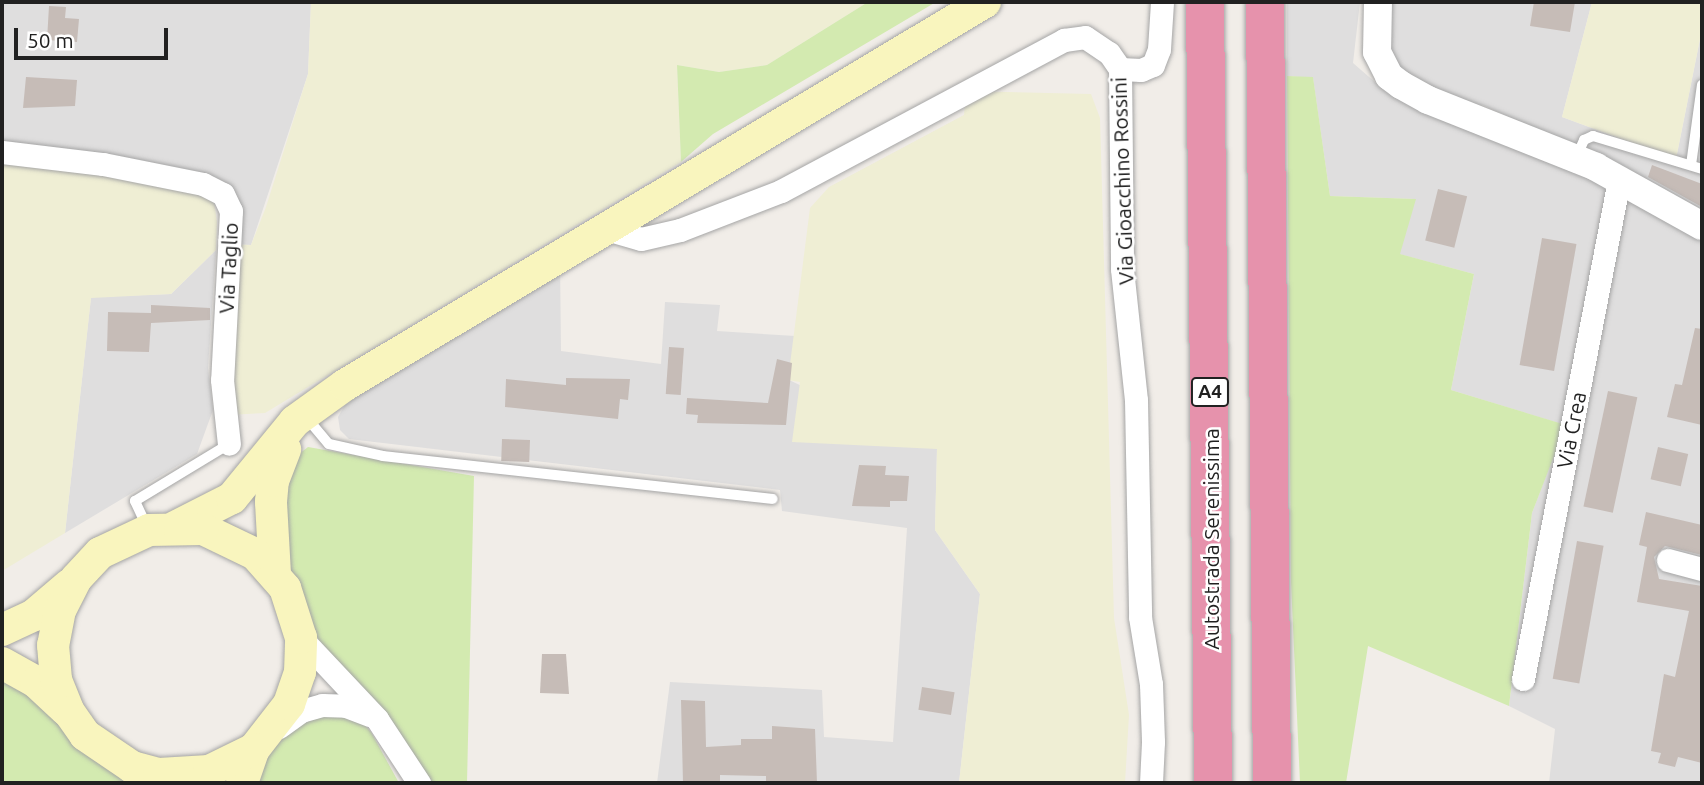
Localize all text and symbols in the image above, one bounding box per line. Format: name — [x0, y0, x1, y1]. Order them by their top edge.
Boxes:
scale bar — [18, 14, 172, 58]
text: 50 m — [27, 28, 74, 52]
street label: Via Gioacchino Rossini — [1106, 77, 1138, 285]
street label: Via Taglio — [213, 222, 243, 314]
road number: A4 — [1191, 376, 1229, 408]
street label: Via Crea — [1551, 389, 1591, 471]
street label: Autostrada Serenissima — [1198, 428, 1224, 650]

